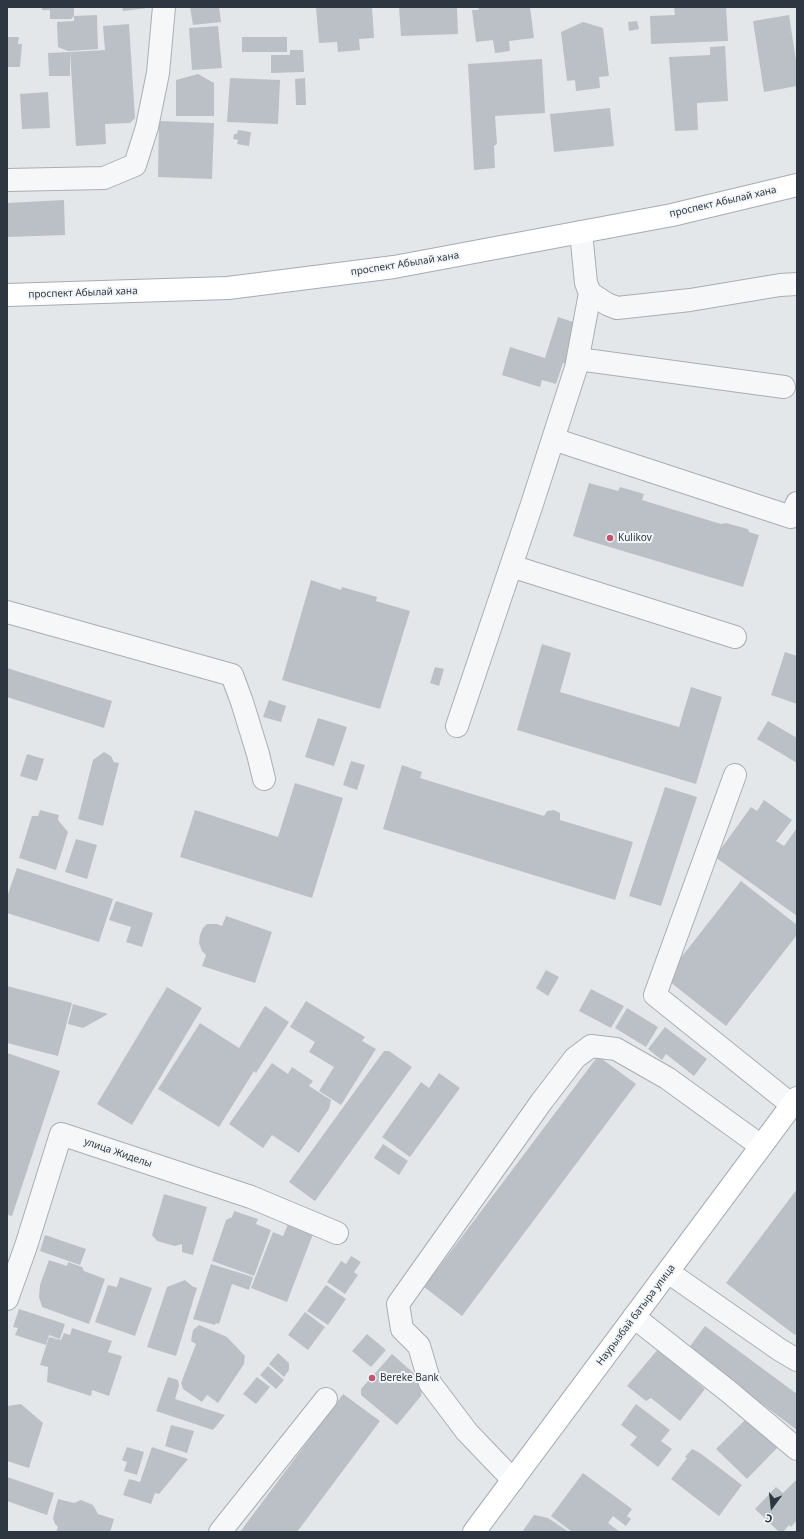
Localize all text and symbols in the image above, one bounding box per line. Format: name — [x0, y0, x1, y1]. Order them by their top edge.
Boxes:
street label: проспект Абылай хана — [668, 184, 778, 220]
street label: проспект Абылай хана — [350, 250, 460, 278]
street label: проспект Абылай хана — [28, 285, 138, 301]
place label: Kulikov — [618, 532, 652, 544]
marker: Kulikov — [605, 533, 615, 543]
street label: улица Жиделы — [82, 1136, 154, 1170]
street label: Наурызбай батыра улица — [594, 1262, 678, 1368]
place label: Bereke Bank — [380, 1372, 439, 1384]
marker: Bereke Bank — [367, 1373, 377, 1383]
north arrow — [752, 1487, 792, 1527]
text: С — [763, 1511, 774, 1527]

